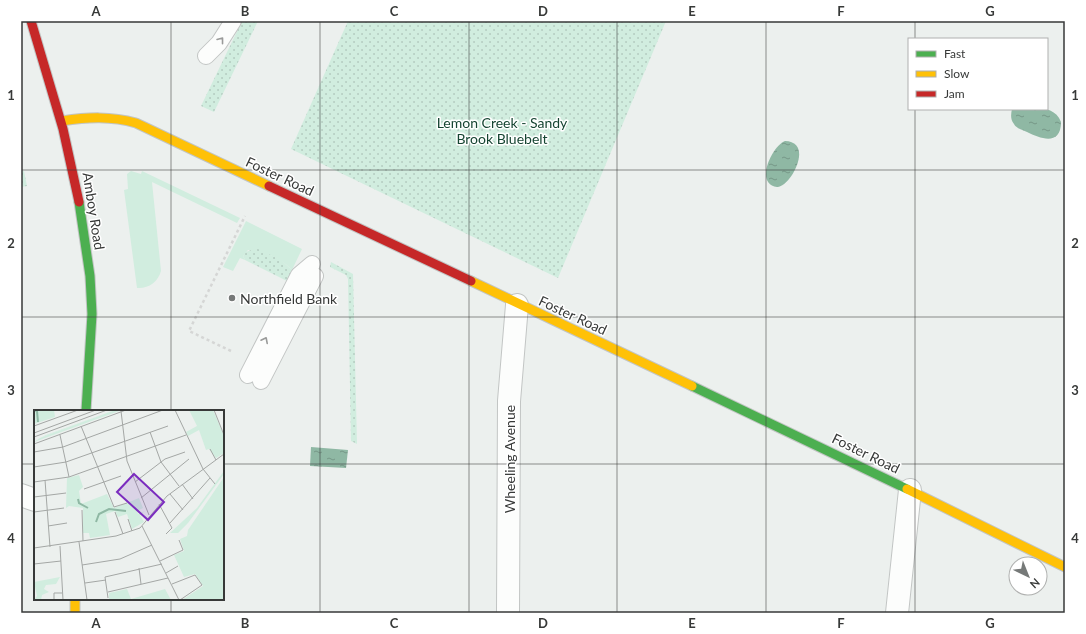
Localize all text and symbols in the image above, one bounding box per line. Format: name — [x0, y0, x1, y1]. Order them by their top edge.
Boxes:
text: A — [90, 3, 101, 19]
text: B — [241, 3, 250, 19]
text: C — [390, 3, 399, 19]
text: D — [538, 3, 548, 19]
text: E — [688, 3, 696, 19]
text: F — [837, 3, 845, 19]
text: G — [985, 3, 995, 19]
one-way arrow — [216, 37, 223, 44]
legend — [908, 38, 1048, 110]
text: Fast — [944, 46, 966, 61]
text: Slow — [944, 66, 970, 81]
text: Jam — [944, 86, 965, 101]
text: 1 — [7, 87, 15, 103]
text: 1 — [1071, 87, 1079, 103]
park label: Lemon Creek - Sandy Brook Bluebelt — [437, 114, 568, 147]
street label: Foster Road — [243, 153, 317, 199]
street label: Amboy Road — [80, 171, 108, 251]
text: 2 — [7, 235, 15, 251]
text: 2 — [1071, 235, 1079, 251]
place label: Northfield Bank — [240, 290, 338, 307]
street label: Foster Road — [536, 292, 610, 338]
marker: Northfield Bank — [227, 293, 237, 303]
one-way arrow — [261, 337, 268, 345]
text: 3 — [7, 382, 15, 398]
text: 3 — [1071, 382, 1079, 398]
street label: Wheeling Avenue — [501, 405, 518, 513]
inset map — [34, 410, 224, 600]
street label: Foster Road — [829, 429, 903, 477]
text: 4 — [7, 530, 15, 546]
text: 4 — [1071, 530, 1079, 546]
north arrow — [1008, 556, 1048, 596]
text: N — [1028, 576, 1043, 591]
text: A — [90, 615, 101, 631]
text: B — [241, 615, 250, 631]
text: C — [390, 615, 399, 631]
text: D — [538, 615, 548, 631]
text: E — [688, 615, 696, 631]
text: F — [837, 615, 845, 631]
text: G — [985, 615, 995, 631]

